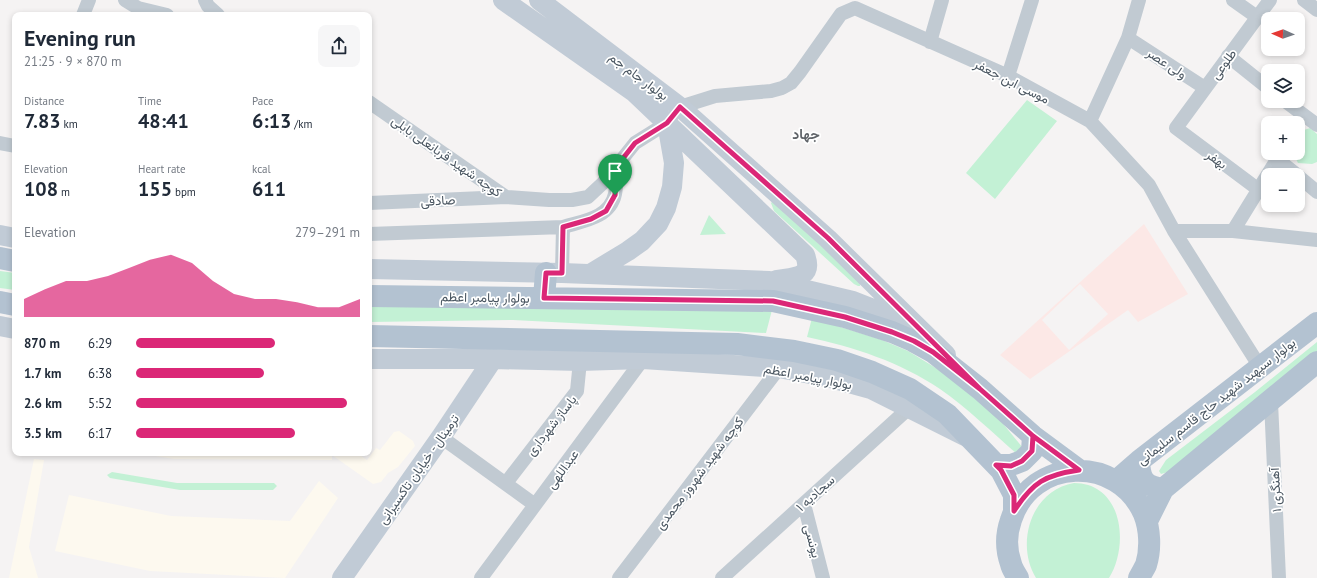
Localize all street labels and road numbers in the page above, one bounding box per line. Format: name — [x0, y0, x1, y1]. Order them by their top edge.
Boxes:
street label: ولی عصر — [1143, 44, 1190, 83]
street label: طلوعی — [1207, 46, 1240, 83]
street label: بولوار جام جم — [605, 48, 672, 104]
street label: موسی ابن جعفر — [970, 55, 1052, 108]
street label: کوچه شهید قربانعلی بابلی — [388, 112, 505, 202]
street label: بهفر — [1202, 145, 1231, 173]
street label: صادقی — [420, 191, 456, 210]
street label: بولوار پیامبر اعظم — [440, 288, 530, 308]
street label: بولوار سپهبد شهید حاج قاسم سلیمانی — [1134, 334, 1300, 469]
street label: بولوار پیامبر اعظم — [762, 360, 854, 394]
street label: پاساژ شهرداری — [522, 391, 581, 460]
street label: ترمینال - خیابان تاکسیرانی — [374, 411, 463, 528]
street label: کوچه شهید شهروز محمدی — [651, 413, 748, 534]
street label: عبداللهی — [542, 446, 582, 492]
street label: آهنگری ۱ — [1266, 466, 1285, 513]
street label: سجادیه ۱ — [792, 471, 838, 515]
street label: یونسی — [800, 523, 825, 560]

